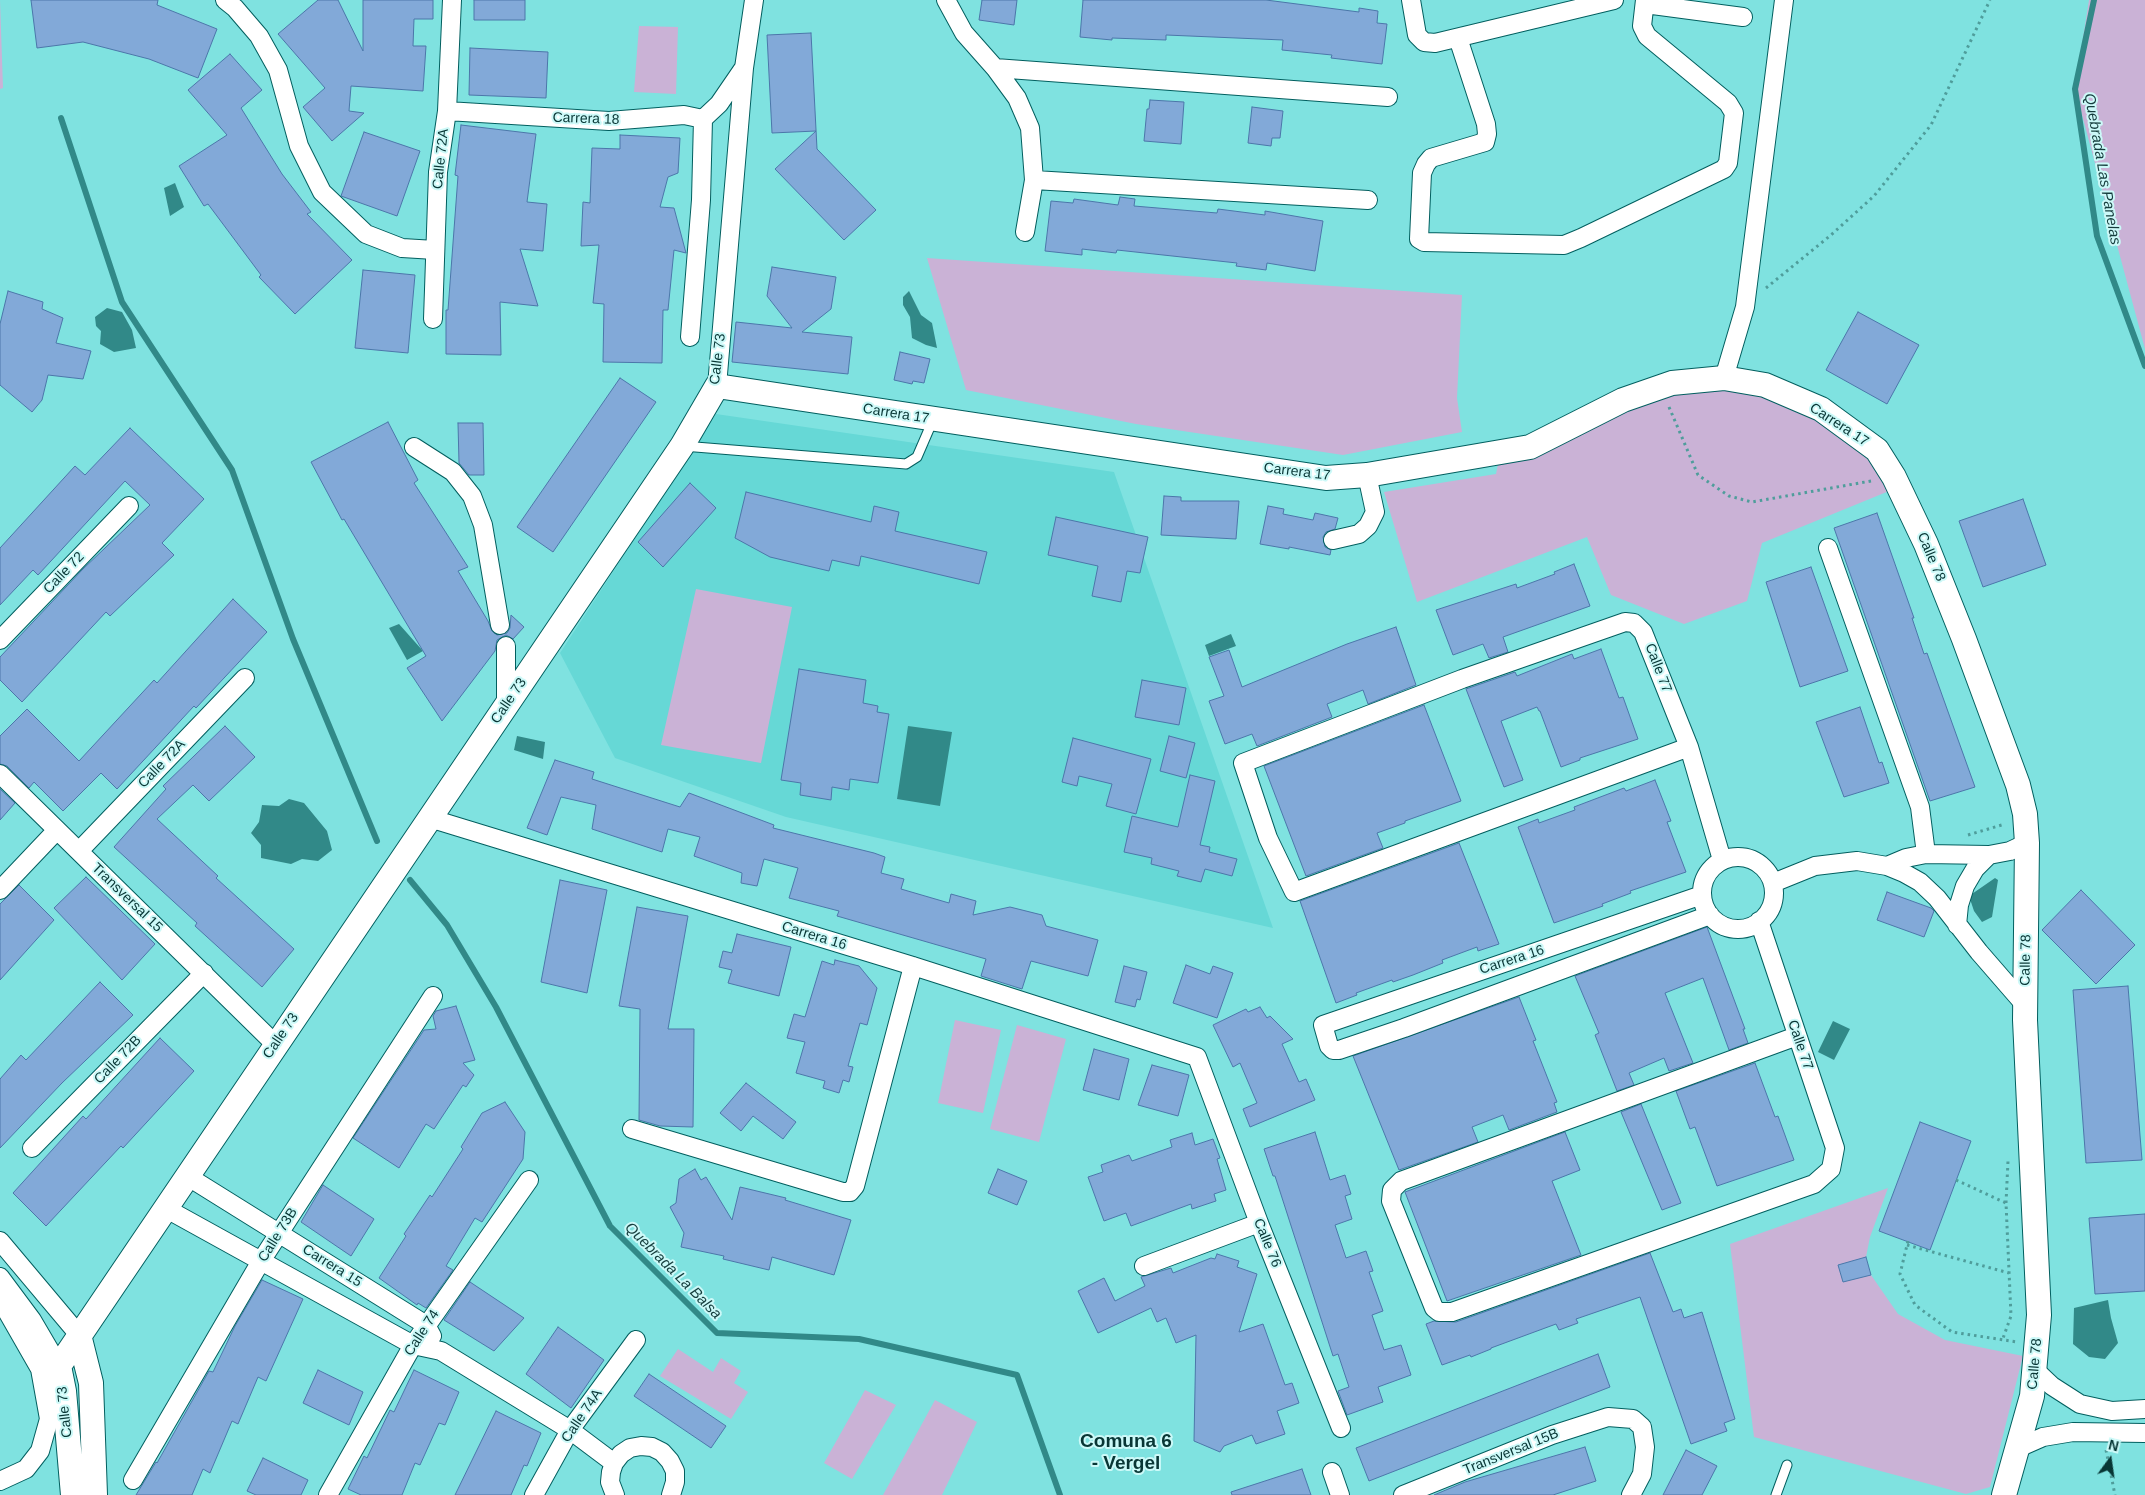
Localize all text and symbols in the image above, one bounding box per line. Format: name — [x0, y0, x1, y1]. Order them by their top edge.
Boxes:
water label: Quebrada Las Panelas — [2080, 92, 2124, 246]
street label: Carrera 18 — [552, 109, 620, 129]
street label: Calle 72A — [429, 128, 453, 190]
street label: Calle 73 — [707, 332, 729, 386]
street label: Carrera 17 — [862, 400, 930, 428]
street label: Carrera 17 — [1806, 400, 1872, 450]
street label: Carrera 17 — [1263, 460, 1331, 484]
street label: Calle 78 — [1913, 530, 1949, 584]
street label: Calle 72 — [40, 549, 88, 597]
street label: Calle 77 — [1641, 641, 1675, 695]
street label: Calle 73 — [488, 675, 530, 727]
street label: Calle 72A — [135, 736, 189, 792]
street label: Transversal 15 — [88, 860, 166, 936]
street label: Carrera 16 — [780, 918, 848, 954]
street label: Calle 78 — [2017, 934, 2035, 986]
street label: Carrera 16 — [1478, 942, 1546, 978]
street label: Calle 73 — [260, 1010, 302, 1062]
street label: Calle 77 — [1784, 1018, 1816, 1072]
street label: Calle 72B — [91, 1032, 145, 1088]
street label: Calle 73B — [255, 1205, 301, 1265]
street label: Calle 76 — [1250, 1216, 1284, 1270]
water label: Quebrada La Balsa — [621, 1219, 725, 1323]
street label: Carrera 15 — [299, 1241, 365, 1291]
street label: Calle 74 — [401, 1307, 443, 1359]
street label: Calle 78 — [2024, 1338, 2046, 1390]
street label: Calle 73 — [54, 1386, 76, 1438]
street label: Calle 74A — [558, 1386, 606, 1446]
street label: Transversal 15B — [1461, 1425, 1561, 1479]
district label: Comuna 6 - Vergel — [1080, 1431, 1172, 1475]
north arrow — [2085, 1435, 2135, 1485]
text: N — [2107, 1436, 2120, 1454]

